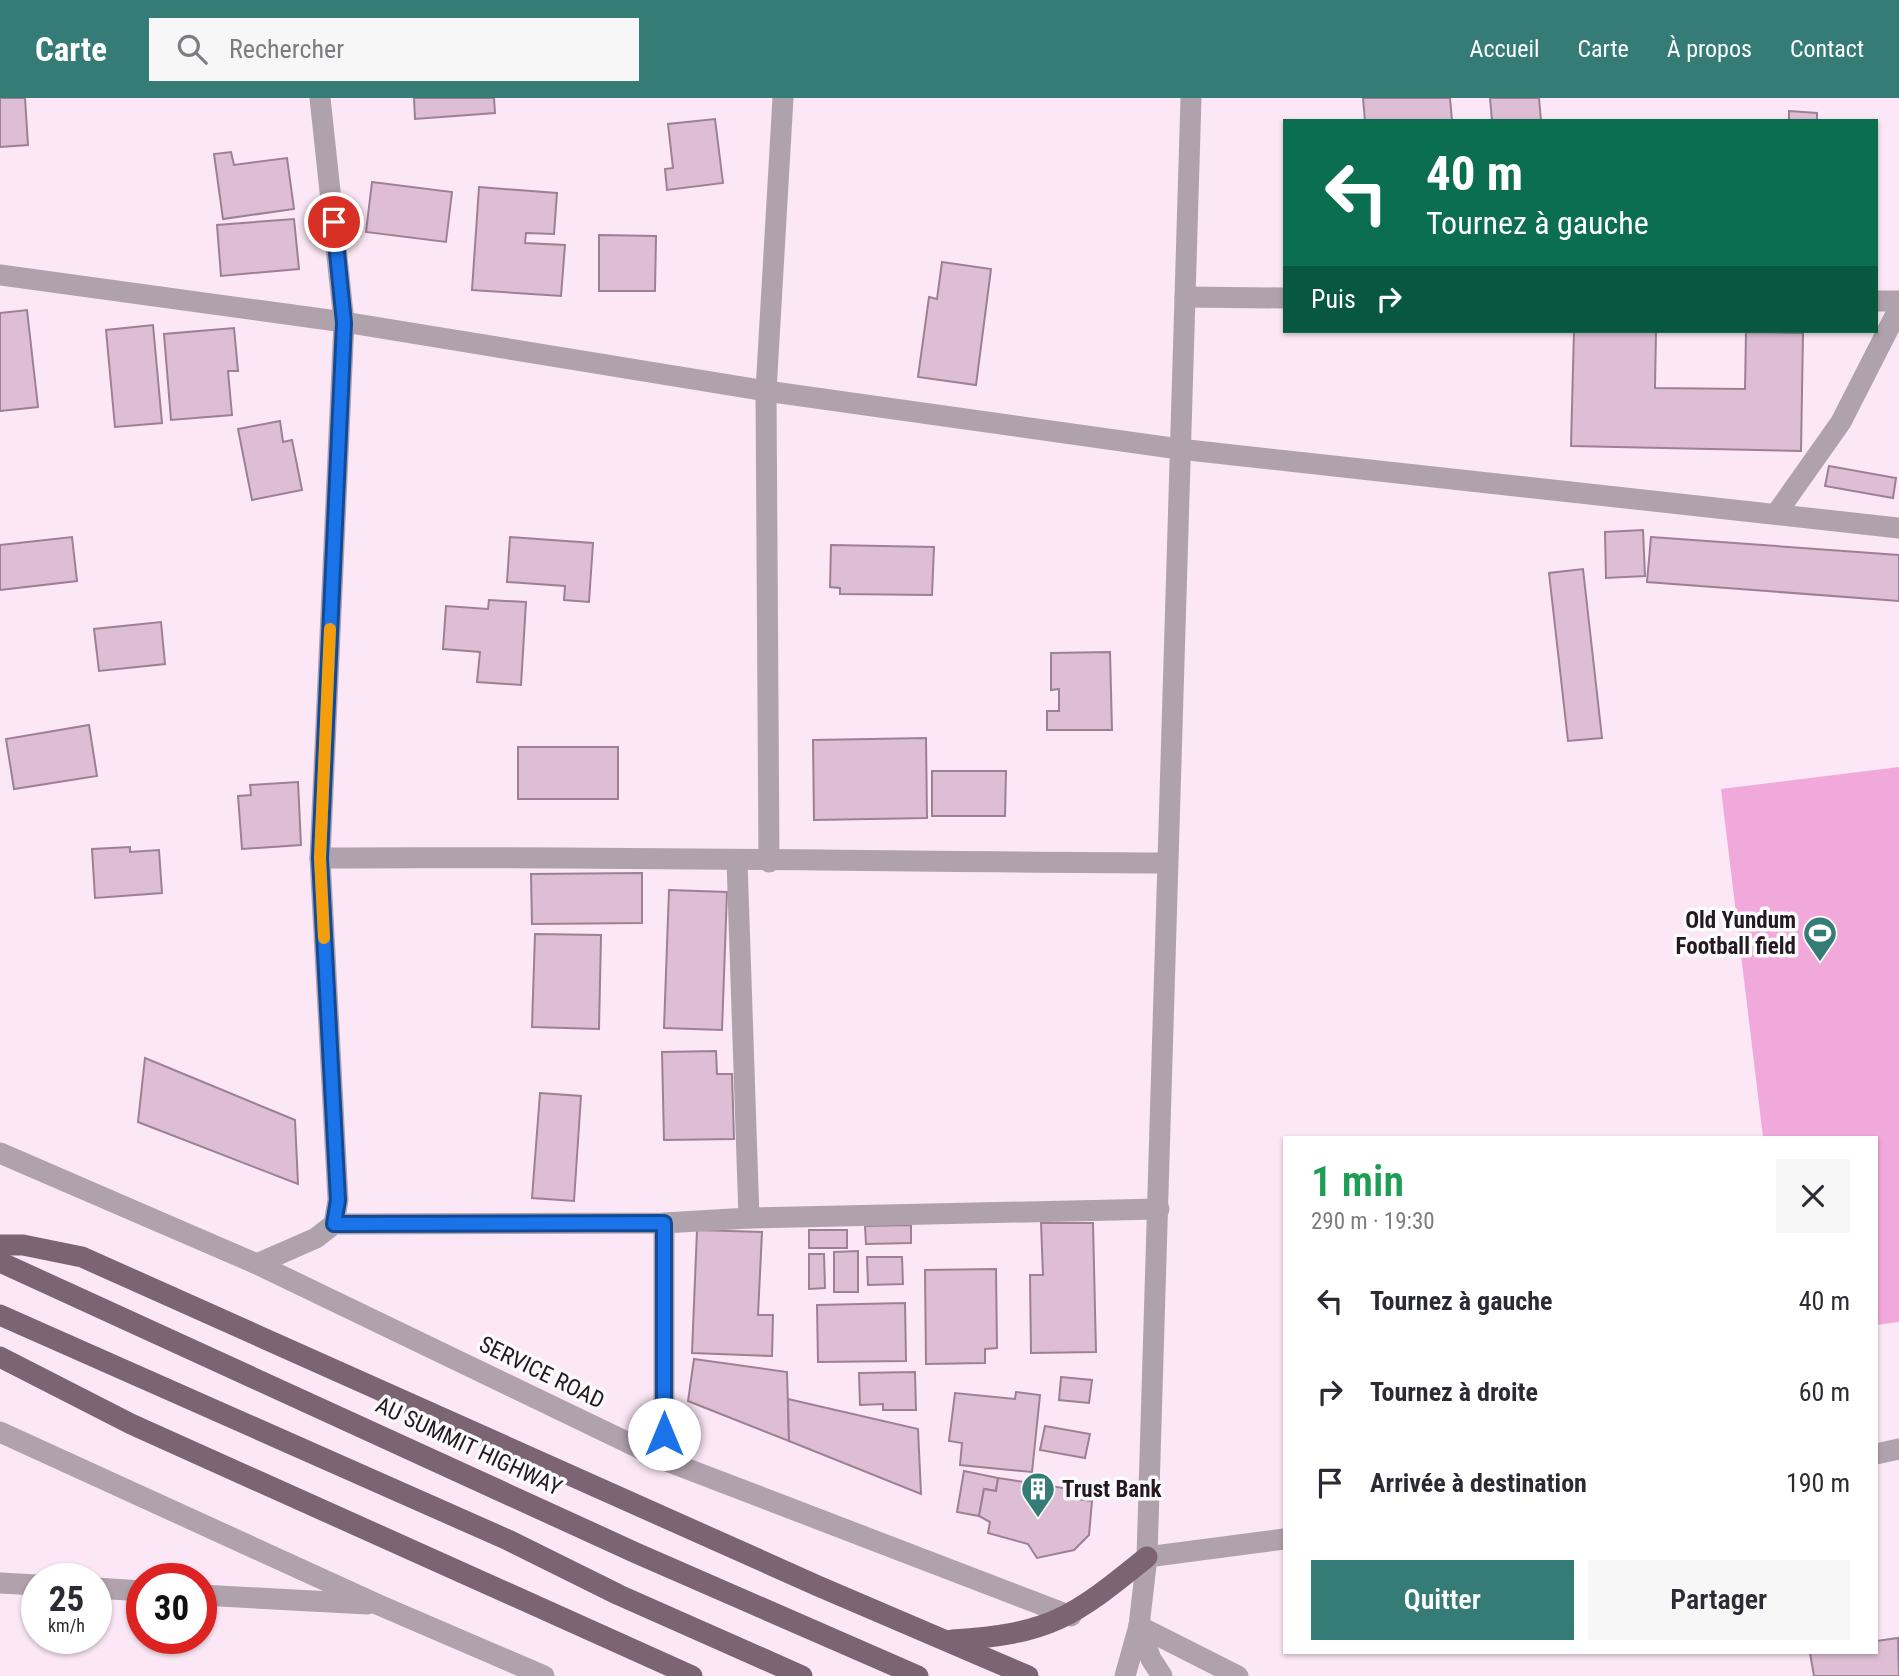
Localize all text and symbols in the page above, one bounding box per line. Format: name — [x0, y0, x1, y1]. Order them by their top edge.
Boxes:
search box — [149, 18, 639, 81]
text: Carte — [35, 30, 107, 69]
icon: search — [173, 30, 211, 68]
text: Rechercher — [229, 34, 344, 64]
text: Accueil — [1470, 35, 1539, 63]
text: Carte — [1577, 35, 1629, 63]
text: À propos — [1667, 35, 1752, 63]
text: Contact — [1790, 35, 1864, 63]
text: 40 m — [1426, 145, 1523, 202]
icon: left — [1311, 147, 1402, 238]
pin — [304, 192, 364, 252]
icon: arrive — [315, 203, 353, 241]
text: Tournez à gauche — [1426, 204, 1649, 242]
icon: right — [1370, 280, 1408, 318]
text: Puis — [1311, 284, 1356, 314]
place label: Old Yundum Football field — [1675, 907, 1796, 960]
sports icon: Old Yundum Football field — [1801, 914, 1839, 963]
text: 1 min — [1311, 1157, 1404, 1206]
button: close — [1776, 1159, 1850, 1233]
text: 290 m · 19:30 — [1311, 1208, 1435, 1235]
icon: left — [1311, 1282, 1349, 1320]
text: Tournez à gauche — [1370, 1286, 1552, 1316]
text: 40 m — [1799, 1286, 1850, 1316]
street label: SERVICE ROAD — [475, 1331, 609, 1414]
icon: right — [1311, 1373, 1349, 1411]
text: Tournez à droite — [1370, 1377, 1538, 1407]
text: 60 m — [1799, 1377, 1850, 1407]
street label: AU SUMMIT HIGHWAY — [371, 1391, 566, 1501]
position arrow — [627, 1397, 701, 1471]
icon: arrive — [1311, 1464, 1349, 1502]
text: Arrivée à destination — [1370, 1468, 1587, 1498]
text: 190 m — [1786, 1468, 1850, 1498]
building icon: Trust Bank — [1019, 1470, 1057, 1519]
place label: Trust Bank — [1062, 1476, 1163, 1503]
button: Quitter — [1311, 1560, 1574, 1640]
button: Partager — [1588, 1560, 1850, 1640]
speed limit sign: 30 — [126, 1563, 217, 1654]
text: 25 — [49, 1579, 84, 1620]
text: km/h — [48, 1615, 85, 1636]

